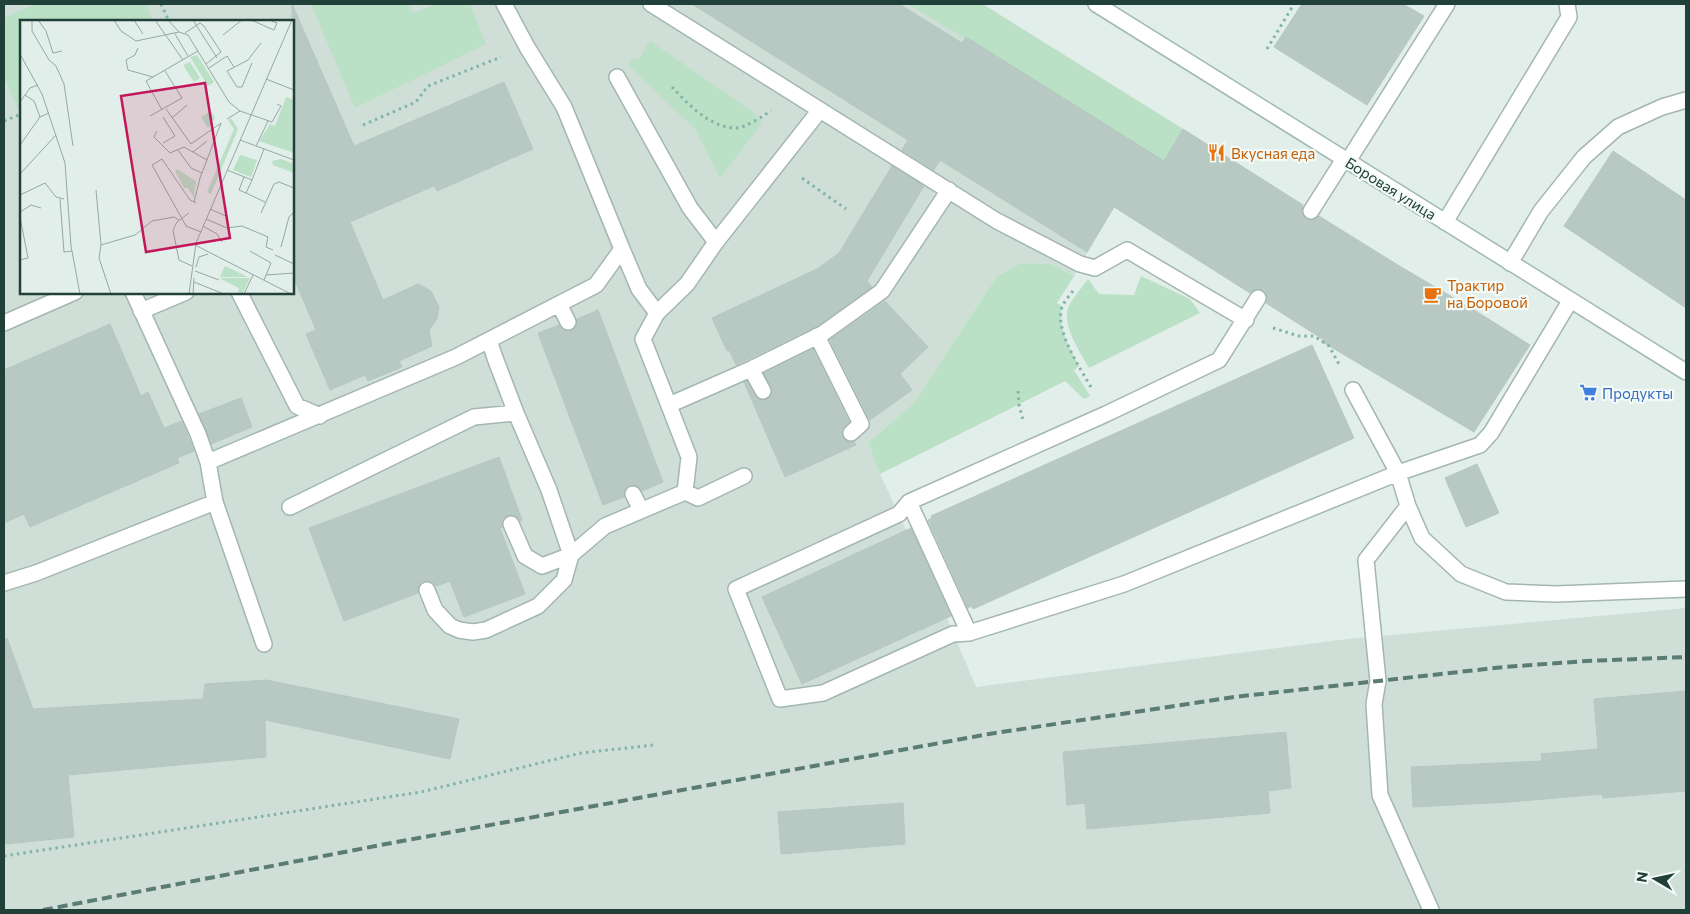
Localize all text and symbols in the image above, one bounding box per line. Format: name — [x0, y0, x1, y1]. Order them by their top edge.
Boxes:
inset map — [20, 20, 294, 294]
restaurant icon: Вкусная еда — [1207, 143, 1227, 163]
place label: Вкусная еда — [1231, 144, 1315, 162]
street label: Боровая улица — [1342, 153, 1440, 223]
place label: Трактир на Боровой — [1447, 276, 1528, 311]
cafe icon: Трактир на Боровой — [1423, 284, 1443, 304]
supermarket icon: Продукты — [1578, 383, 1598, 403]
place label: Продукты — [1602, 384, 1673, 402]
north arrow — [1630, 854, 1680, 904]
text: N — [1632, 870, 1651, 883]

